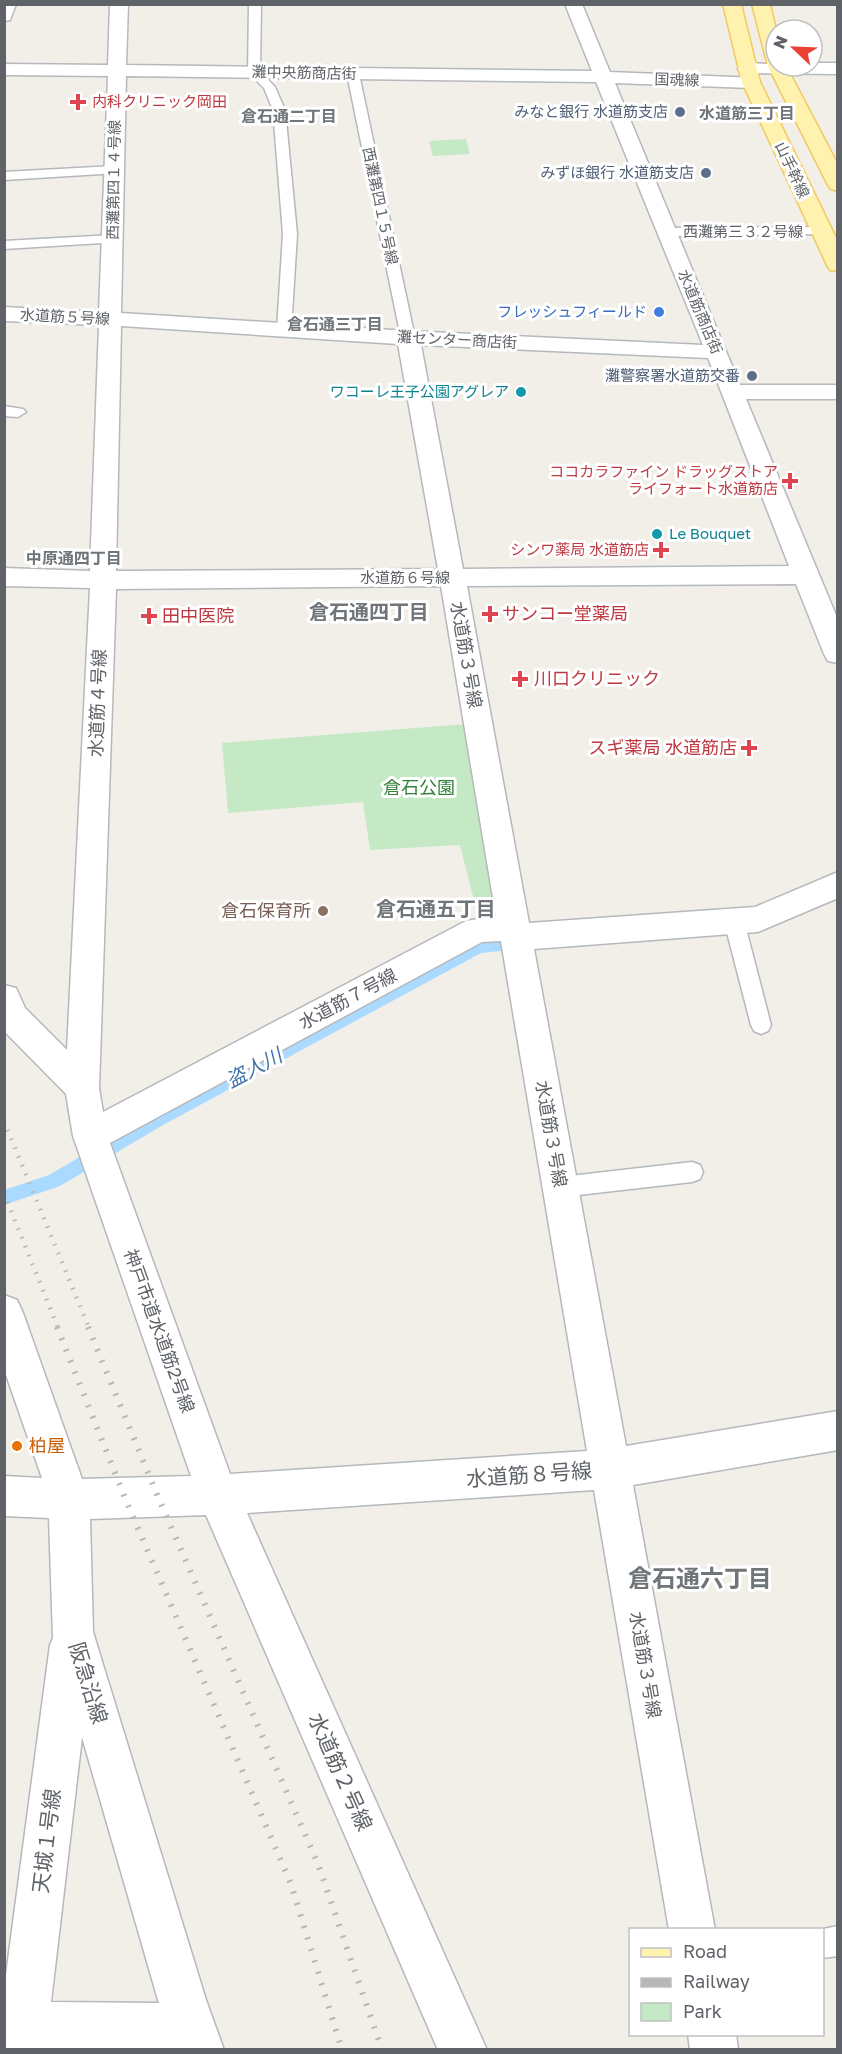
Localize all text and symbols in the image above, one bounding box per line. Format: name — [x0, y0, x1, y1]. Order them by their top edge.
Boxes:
north arrow — [764, 18, 824, 78]
text: N — [769, 33, 792, 52]
street label: 灘中央筋商店街 — [251, 62, 357, 82]
street label: 国魂線 — [654, 69, 700, 89]
place label: 内科クリニック岡田 — [92, 92, 227, 110]
marker: 内科クリニック岡田 — [69, 93, 87, 111]
place label: みなと銀行 水道筋支店 — [514, 102, 668, 120]
district label: 水道筋三丁目 — [699, 103, 795, 123]
marker: みなと銀行 水道筋支店 — [673, 105, 687, 119]
district label: 倉石通二丁目 — [241, 106, 337, 126]
street label: 西灘第四１４号線 — [103, 120, 123, 240]
street label: 山手幹線 — [772, 139, 814, 201]
street label: 西灘第四１５号線 — [360, 145, 402, 266]
place label: みずほ銀行 水道筋支店 — [540, 163, 694, 181]
marker: みずほ銀行 水道筋支店 — [699, 166, 713, 180]
street label: 西灘第三３２号線 — [683, 222, 803, 240]
street label: 水道筋商店街 — [675, 267, 727, 357]
place label: フレッシュフィールド — [497, 302, 647, 320]
street label: 水道筋５号線 — [20, 305, 110, 327]
marker: フレッシュフィールド — [652, 305, 666, 319]
district label: 倉石通三丁目 — [287, 314, 383, 334]
street label: 灘センター商店街 — [397, 327, 517, 351]
place label: 灘警察署水道筋交番 — [605, 366, 740, 384]
marker: 灘警察署水道筋交番 — [745, 369, 759, 383]
place label: ワコーレ王子公園アグレア — [330, 382, 509, 400]
marker: ワコーレ王子公園アグレア — [514, 385, 528, 399]
place label: ココカラファイン ドラッグストア ライフォート水道筋店 — [549, 462, 778, 497]
marker: ココカラファイン ドラッグストア ライフォート水道筋店 — [783, 474, 797, 488]
place label: Le Bouquet — [669, 524, 751, 542]
marker: Le Bouquet — [650, 527, 664, 541]
place label: シンワ薬局 水道筋店 — [510, 540, 649, 558]
marker: シンワ薬局 水道筋店 — [654, 543, 668, 557]
district label: 中原通四丁目 — [26, 548, 122, 568]
street label: 水道筋６号線 — [360, 568, 450, 586]
district label: 倉石通四丁目 — [309, 599, 429, 623]
street label: 水道筋３号線 — [447, 600, 487, 710]
place label: サンコー堂薬局 — [502, 602, 628, 624]
place label: 田中医院 — [162, 604, 234, 626]
marker: 田中医院 — [140, 607, 158, 625]
marker: サンコー堂薬局 — [483, 607, 497, 621]
street label: 水道筋４号線 — [84, 649, 110, 757]
place label: 川口クリニック — [534, 667, 660, 689]
marker: 川口クリニック — [511, 670, 529, 688]
place label: スギ薬局 水道筋店 — [589, 736, 737, 758]
marker: スギ薬局 水道筋店 — [742, 741, 756, 755]
park label: 倉石公園 — [383, 776, 455, 798]
district label: 倉石通五丁目 — [376, 896, 496, 920]
place label: 倉石保育所 — [221, 899, 311, 921]
marker: 倉石保育所 — [316, 904, 330, 918]
street label: 水道筋７号線 — [295, 963, 400, 1033]
water label: 盗人川 — [221, 1041, 287, 1092]
street label: 水道筋３号線 — [532, 1079, 572, 1189]
street label: 神戸市道水道筋2号線 — [120, 1246, 200, 1415]
place label: 柏屋 — [29, 1434, 65, 1456]
marker: 柏屋 — [10, 1439, 24, 1453]
street label: 水道筋８号線 — [465, 1457, 593, 1491]
district label: 倉石通六丁目 — [628, 1563, 772, 1592]
street label: 水道筋３号線 — [626, 1610, 666, 1720]
street label: 阪急沿線 — [64, 1639, 114, 1727]
street label: 水道筋２号線 — [303, 1709, 378, 1834]
street label: 天城１号線 — [27, 1787, 65, 1895]
legend — [629, 1928, 824, 2036]
text: Road — [683, 1940, 727, 1962]
text: Railway — [683, 1970, 750, 1992]
text: Park — [683, 2000, 722, 2022]

